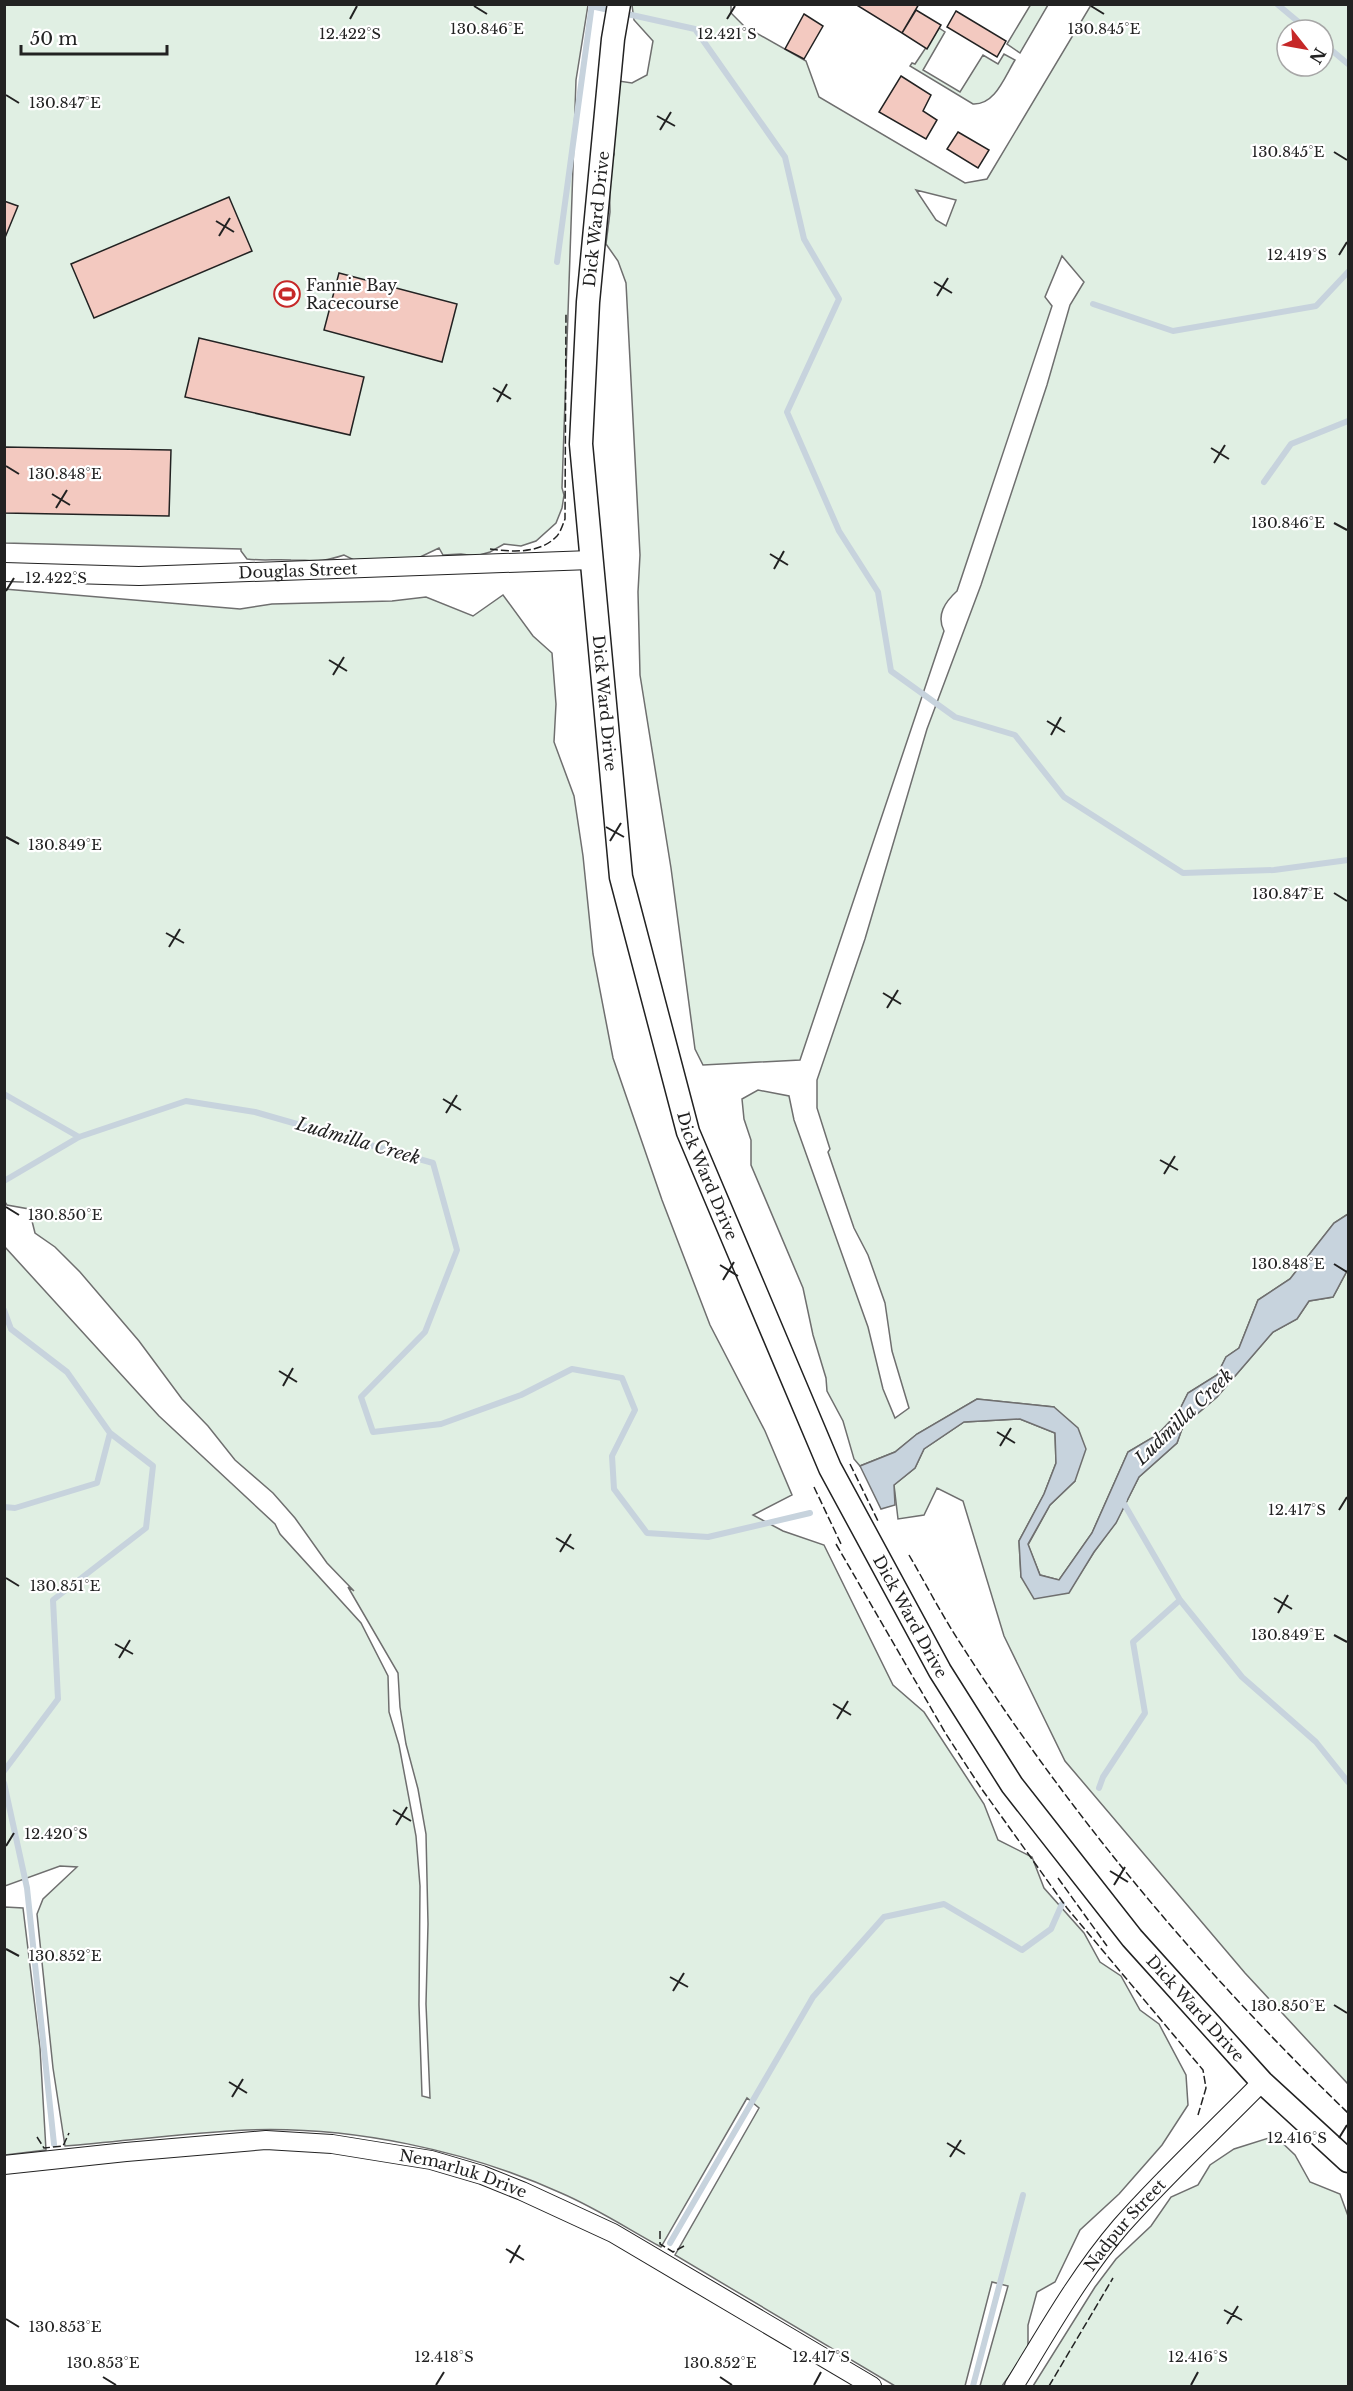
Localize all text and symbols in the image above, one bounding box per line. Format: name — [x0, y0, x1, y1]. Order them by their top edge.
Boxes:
scale bar — [21, 18, 166, 56]
north arrow — [1275, 18, 1335, 78]
text: 130.846°E — [450, 19, 524, 38]
text: 130.845°E — [1068, 19, 1140, 38]
text: 12.422°S — [319, 24, 381, 43]
text: 12.421°S — [697, 24, 757, 43]
text: 50 m — [30, 28, 78, 50]
text: N — [1305, 44, 1330, 67]
text: 130.847°E — [29, 93, 101, 112]
text: 130.845°E — [1252, 142, 1324, 161]
street label: Dick Ward Drive — [579, 150, 613, 288]
text: 12.419°S — [1267, 245, 1327, 264]
place label: Fannie Bay Racecourse — [306, 275, 399, 313]
sports icon: Fannie Bay Racecourse — [272, 279, 302, 309]
text: 130.848°E — [28, 464, 102, 483]
text: 130.846°E — [1251, 513, 1325, 532]
street label: Douglas Street — [238, 558, 358, 582]
text: 12.422°S — [25, 568, 87, 587]
street label: Dick Ward Drive — [589, 634, 621, 772]
text: 130.849°E — [28, 835, 102, 854]
text: 130.847°E — [1252, 884, 1324, 903]
street label: Dick Ward Drive — [673, 1109, 742, 1243]
water label: Ludmilla Creek — [292, 1112, 423, 1169]
text: 130.850°E — [28, 1205, 102, 1224]
text: 130.848°E — [1251, 1254, 1325, 1273]
water label: Ludmilla Creek — [1129, 1364, 1238, 1470]
text: 12.417°S — [1268, 1500, 1326, 1519]
street label: Dick Ward Drive — [869, 1552, 952, 1682]
text: 130.851°E — [30, 1576, 100, 1595]
text: 130.849°E — [1251, 1625, 1325, 1644]
text: 12.420°S — [24, 1824, 88, 1843]
text: 130.852°E — [28, 1946, 102, 1965]
street label: Dick Ward Drive — [1142, 1951, 1249, 2066]
text: 130.850°E — [1251, 1996, 1325, 2015]
text: 12.416°S — [1267, 2128, 1327, 2147]
street label: Nemarluk Drive — [398, 2145, 530, 2202]
street label: Nadpur Street — [1080, 2174, 1170, 2275]
text: 130.853°E — [28, 2317, 102, 2336]
text: 12.418°S — [414, 2347, 474, 2366]
text: 12.417°S — [792, 2347, 850, 2366]
text: 12.416°S — [1168, 2347, 1228, 2366]
text: 130.853°E — [66, 2353, 140, 2372]
text: 130.852°E — [683, 2353, 757, 2372]

